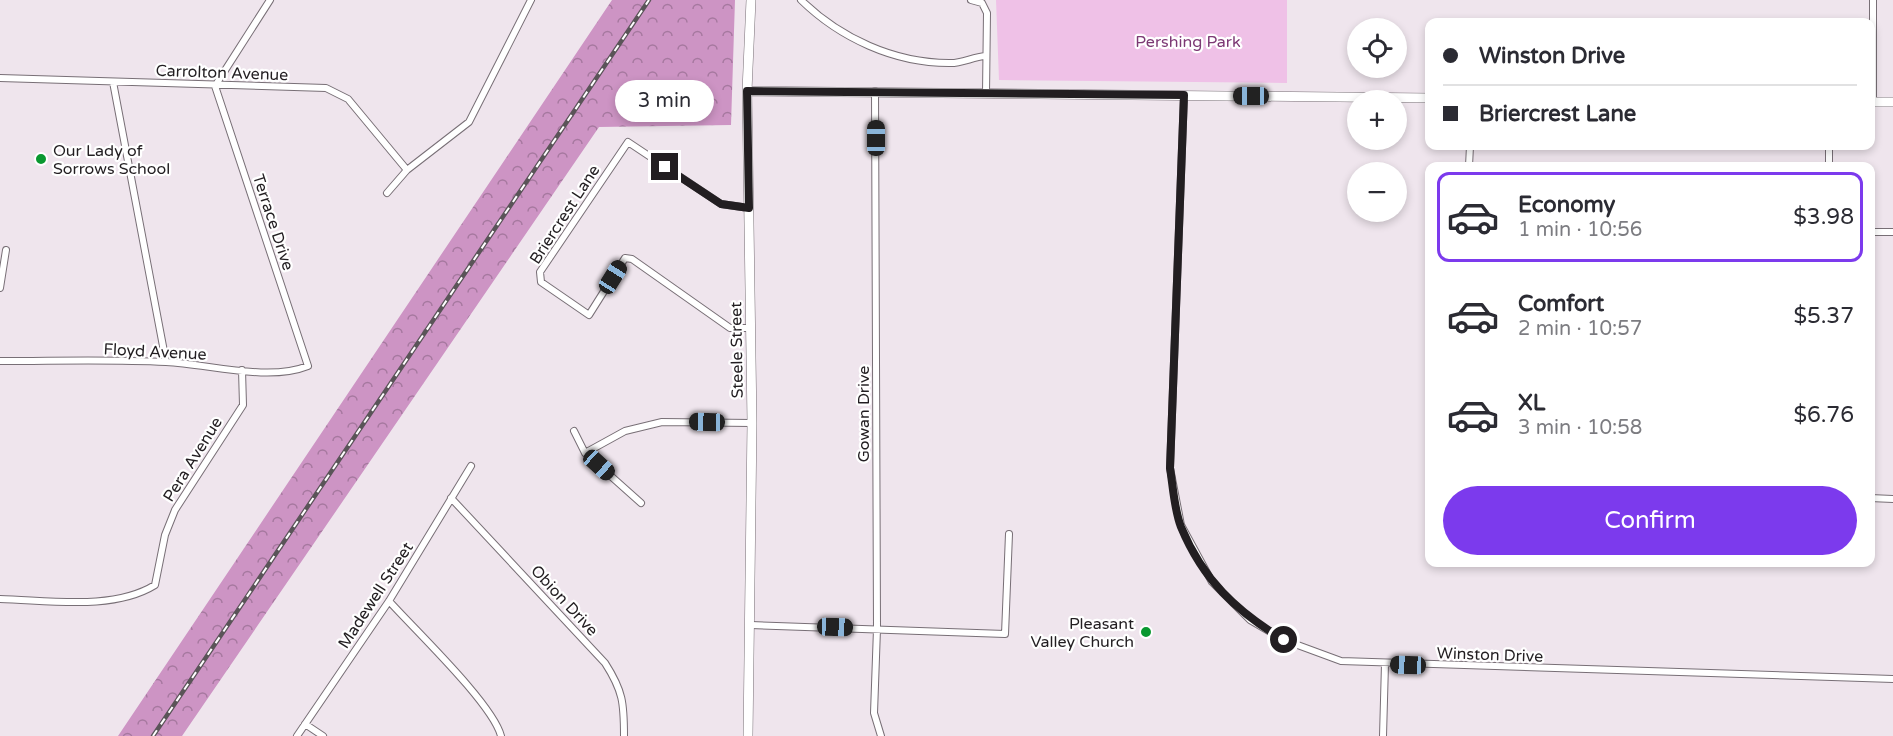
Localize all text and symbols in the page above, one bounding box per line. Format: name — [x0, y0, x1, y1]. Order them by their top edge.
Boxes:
map controls — [1347, 18, 1407, 222]
button: locate — [1347, 18, 1407, 78]
park label: Pershing Park — [1135, 32, 1241, 52]
text: Winston Drive — [1479, 43, 1625, 69]
street label: Carrolton Avenue — [155, 61, 289, 85]
callout: 3 min — [616, 80, 714, 122]
car — [1233, 87, 1269, 105]
text: 3 min — [638, 89, 691, 113]
button: + — [1347, 90, 1407, 150]
text: Briercrest Lane — [1479, 101, 1636, 127]
car — [867, 120, 885, 156]
place label: Our Lady of Sorrows School — [53, 141, 170, 179]
marker: Our Lady of Sorrows School — [34, 152, 48, 166]
route end — [651, 153, 678, 180]
street label: Briercrest Lane — [525, 161, 604, 268]
button: − — [1347, 162, 1407, 222]
street label: Terrace Drive — [248, 172, 298, 273]
icon: car — [1446, 190, 1500, 244]
text: Economy — [1518, 192, 1615, 218]
text: $3.98 — [1793, 204, 1854, 230]
text: 1 min · 10:56 — [1518, 218, 1642, 242]
car — [596, 257, 630, 297]
icon: car — [1446, 289, 1500, 343]
text: Comfort — [1518, 291, 1604, 317]
street label: Steele Street — [726, 302, 748, 398]
text: $5.37 — [1793, 303, 1854, 329]
text: 2 min · 10:57 — [1518, 317, 1642, 341]
street label: Floyd Avenue — [103, 339, 207, 365]
street label: Gowan Drive — [854, 366, 874, 462]
icon: car — [1446, 388, 1500, 442]
text: XL — [1518, 390, 1545, 416]
text: $6.76 — [1793, 402, 1854, 428]
street label: Pera Avenue — [159, 413, 227, 506]
car — [689, 413, 725, 431]
text: 3 min · 10:58 — [1518, 416, 1642, 440]
car — [580, 446, 618, 484]
button: Confirm — [1443, 486, 1857, 555]
street label: Madewell Street — [334, 539, 418, 653]
street label: Obion Drive — [526, 561, 602, 640]
place label: Pleasant Valley Church — [1030, 614, 1134, 652]
car — [817, 617, 853, 637]
marker: Pleasant Valley Church — [1139, 625, 1153, 639]
route start — [1270, 626, 1297, 653]
street label: Winston Drive — [1436, 643, 1543, 667]
car — [1390, 655, 1426, 675]

